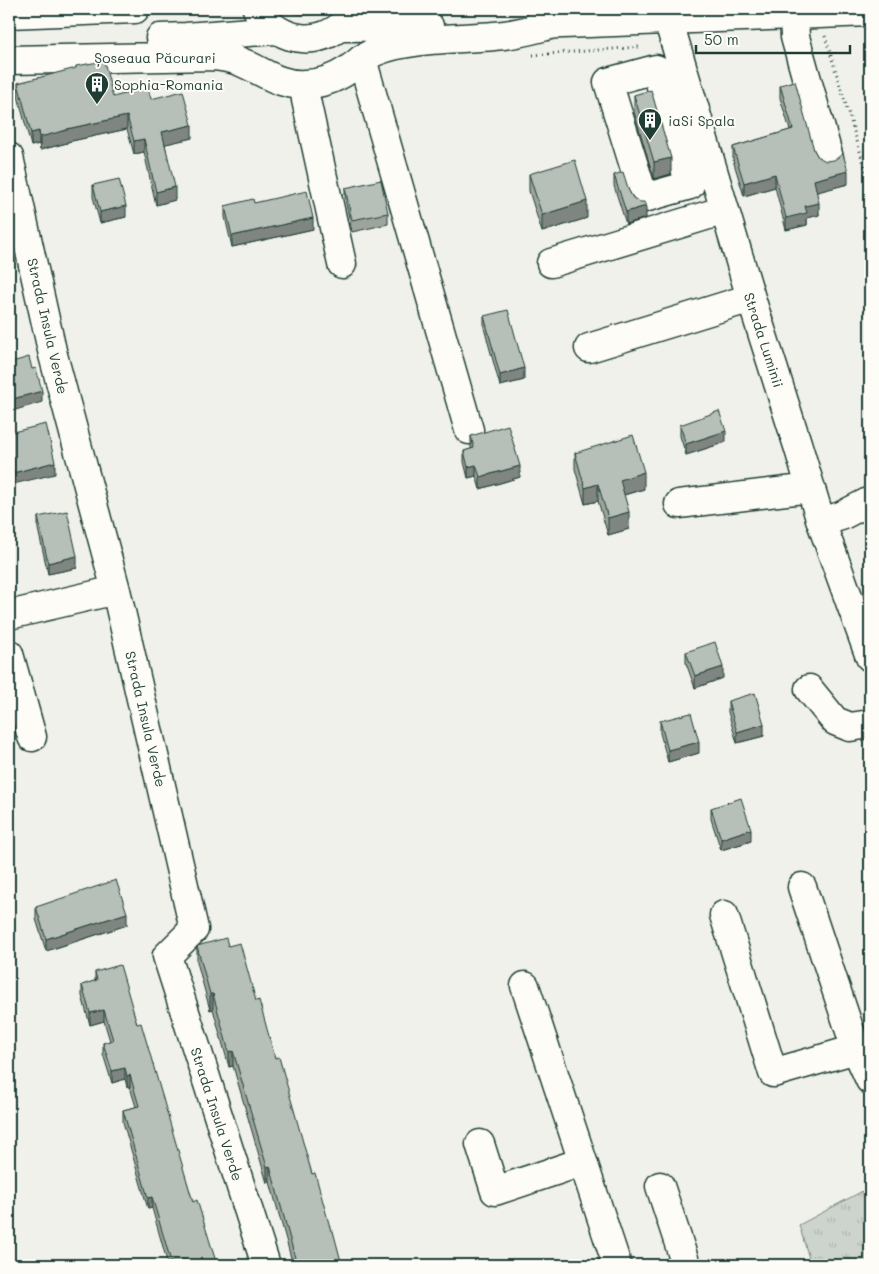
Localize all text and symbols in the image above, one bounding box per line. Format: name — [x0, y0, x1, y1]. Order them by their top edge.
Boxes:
scale bar — [696, 22, 850, 54]
text: 50 m — [704, 29, 739, 49]
street label: Șoseaua Păcurari — [94, 48, 216, 67]
building icon: Sophia-Romania — [84, 71, 110, 105]
place label: Sophia-Romania — [114, 75, 224, 94]
building icon: iaSi Spala — [637, 107, 663, 141]
place label: iaSi Spala — [668, 111, 735, 130]
street label: Strada Insula Verde — [23, 256, 73, 396]
street label: Strada Luminii — [740, 290, 788, 390]
street label: Strada Insula Verde — [121, 649, 171, 789]
street label: Strada Insula Verde — [186, 1045, 248, 1183]

